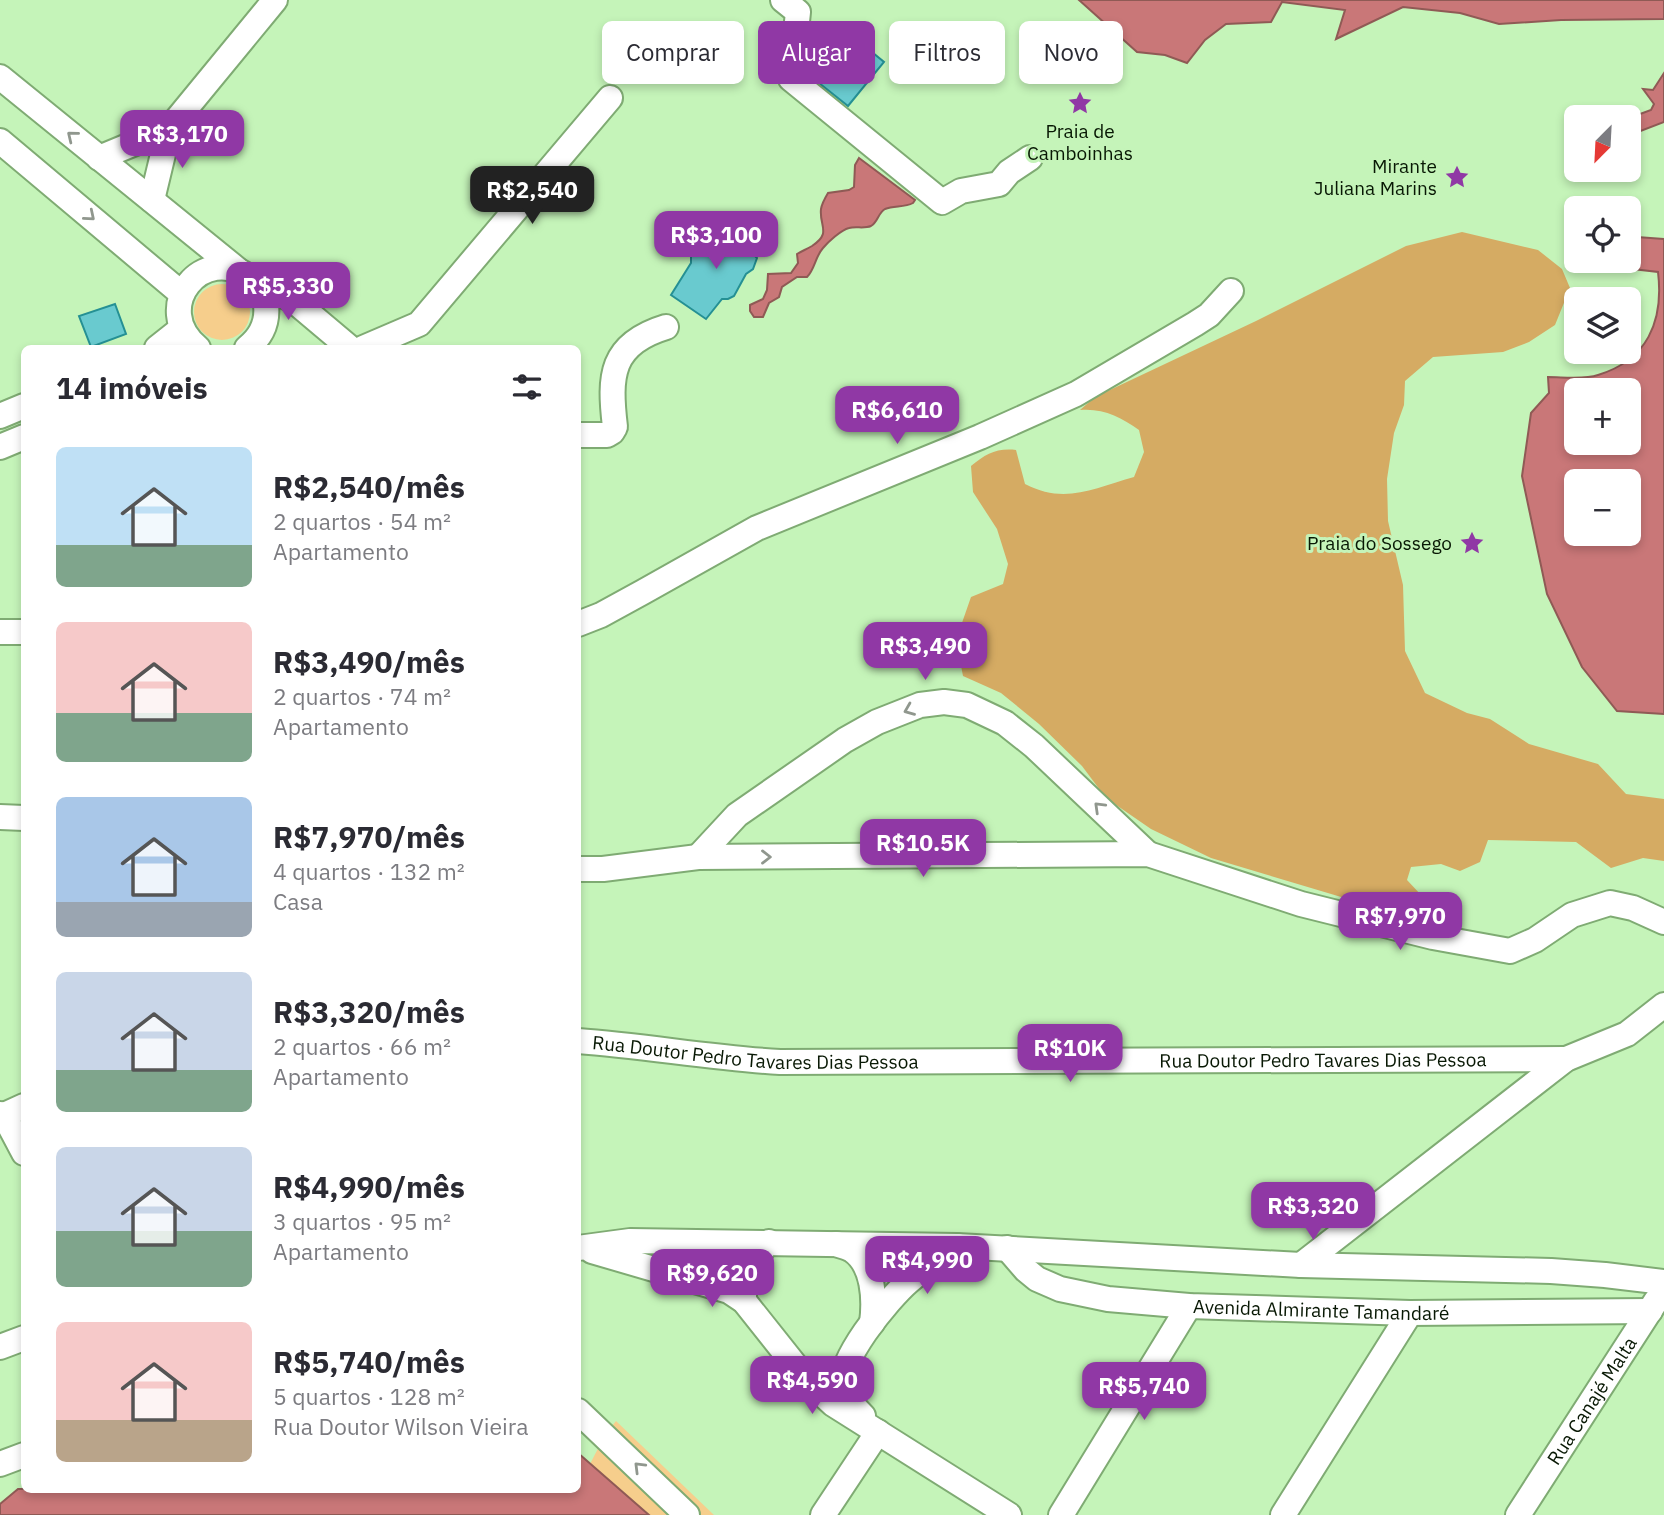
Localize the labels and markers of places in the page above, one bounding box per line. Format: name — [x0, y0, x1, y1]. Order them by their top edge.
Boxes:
place icon: Praia de Camboinhas — [1066, 89, 1094, 117]
pin: R$3,170 — [117, 110, 247, 170]
place label: Praia de Camboinhas — [1027, 119, 1133, 165]
place label: Mirante Juliana Marins — [1314, 154, 1437, 200]
place icon: Mirante Juliana Marins — [1443, 163, 1471, 191]
pin: R$2,540 — [467, 166, 597, 226]
pin: R$3,100 — [651, 212, 781, 271]
pin: R$5,330 — [223, 262, 353, 322]
pin: R$6,610 — [832, 386, 962, 446]
place icon: Praia do Sossego — [1458, 529, 1486, 557]
place label: Praia do Sossego — [1307, 531, 1452, 555]
pin: R$3,490 — [860, 622, 990, 682]
pin: R$10.5K — [858, 820, 988, 879]
pin: R$7,970 — [1335, 892, 1465, 952]
pin: R$10K — [1021, 1024, 1119, 1084]
pin: R$3,320 — [1248, 1182, 1378, 1242]
pin: R$4,990 — [862, 1236, 992, 1296]
pin: R$9,620 — [647, 1250, 777, 1309]
pin: R$4,590 — [747, 1356, 877, 1416]
pin: R$5,740 — [1079, 1362, 1209, 1422]

